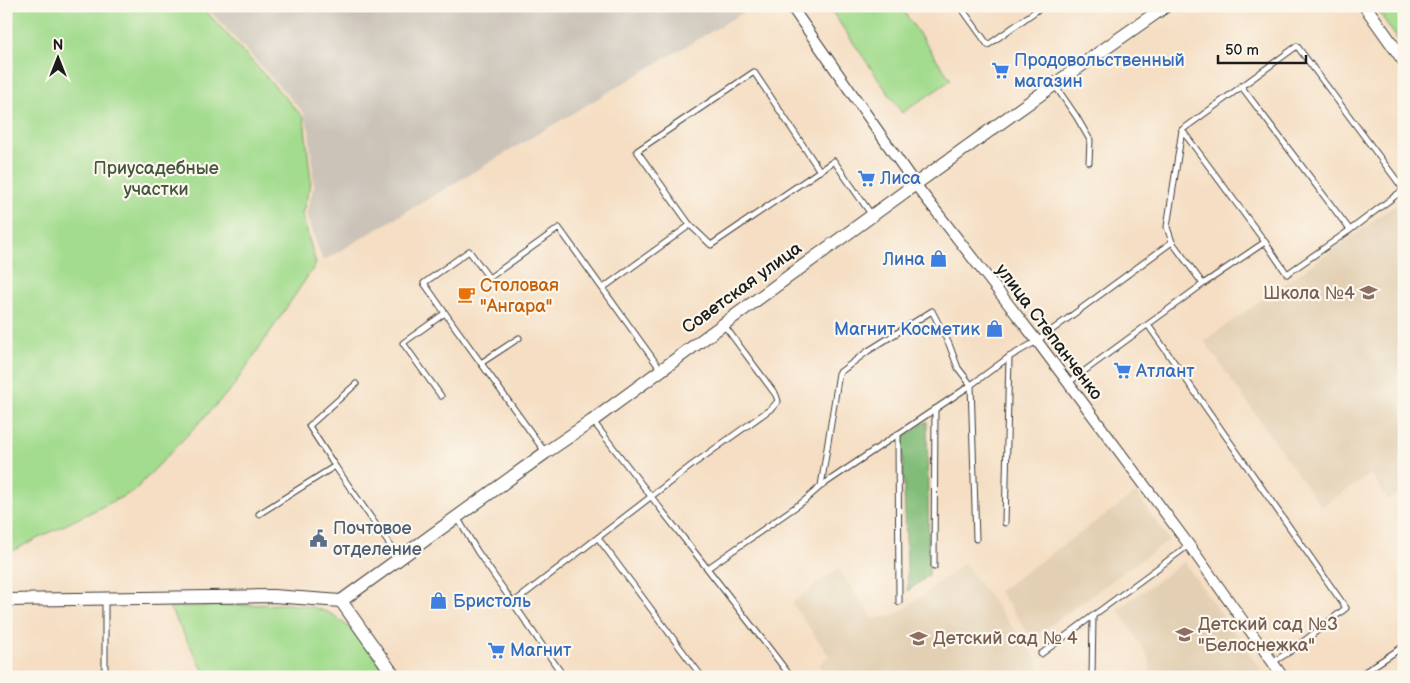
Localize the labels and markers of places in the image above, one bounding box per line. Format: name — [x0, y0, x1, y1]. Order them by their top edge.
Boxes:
place label: Продовольственный магазин — [1014, 50, 1185, 92]
supermarket icon: Продовольственный магазин — [990, 60, 1010, 80]
supermarket icon: Лиса — [856, 168, 876, 188]
place label: Лиса — [879, 168, 921, 189]
place label: Лина — [882, 249, 925, 270]
shop icon: Лина — [929, 249, 949, 269]
place label: Столовая "Ангара" — [480, 275, 559, 317]
place label: Школа №4 — [1263, 283, 1355, 304]
school or university icon: Школа №4 — [1359, 283, 1379, 303]
cafe icon: Столовая "Ангара" — [456, 285, 476, 305]
place label: Магнит Косметик — [834, 319, 980, 340]
shop icon: Магнит Косметик — [984, 319, 1004, 339]
supermarket icon: Атлант — [1112, 361, 1132, 381]
place label: Атлант — [1135, 361, 1195, 382]
place label: Почтовое отделение — [333, 518, 422, 560]
public building icon: Почтовое отделение — [309, 528, 329, 548]
shop icon: Бристоль — [429, 591, 449, 611]
place label: Бристоль — [453, 591, 531, 612]
place label: Детский сад №3 "Белоснежка" — [1198, 614, 1338, 656]
school or university icon: Детский сад №3 "Белоснежка" — [1174, 624, 1194, 644]
school or university icon: Детский сад № 4 — [909, 628, 929, 648]
place label: Детский сад № 4 — [933, 628, 1078, 649]
supermarket icon: Магнит — [486, 640, 506, 660]
place label: Магнит — [510, 640, 572, 661]

